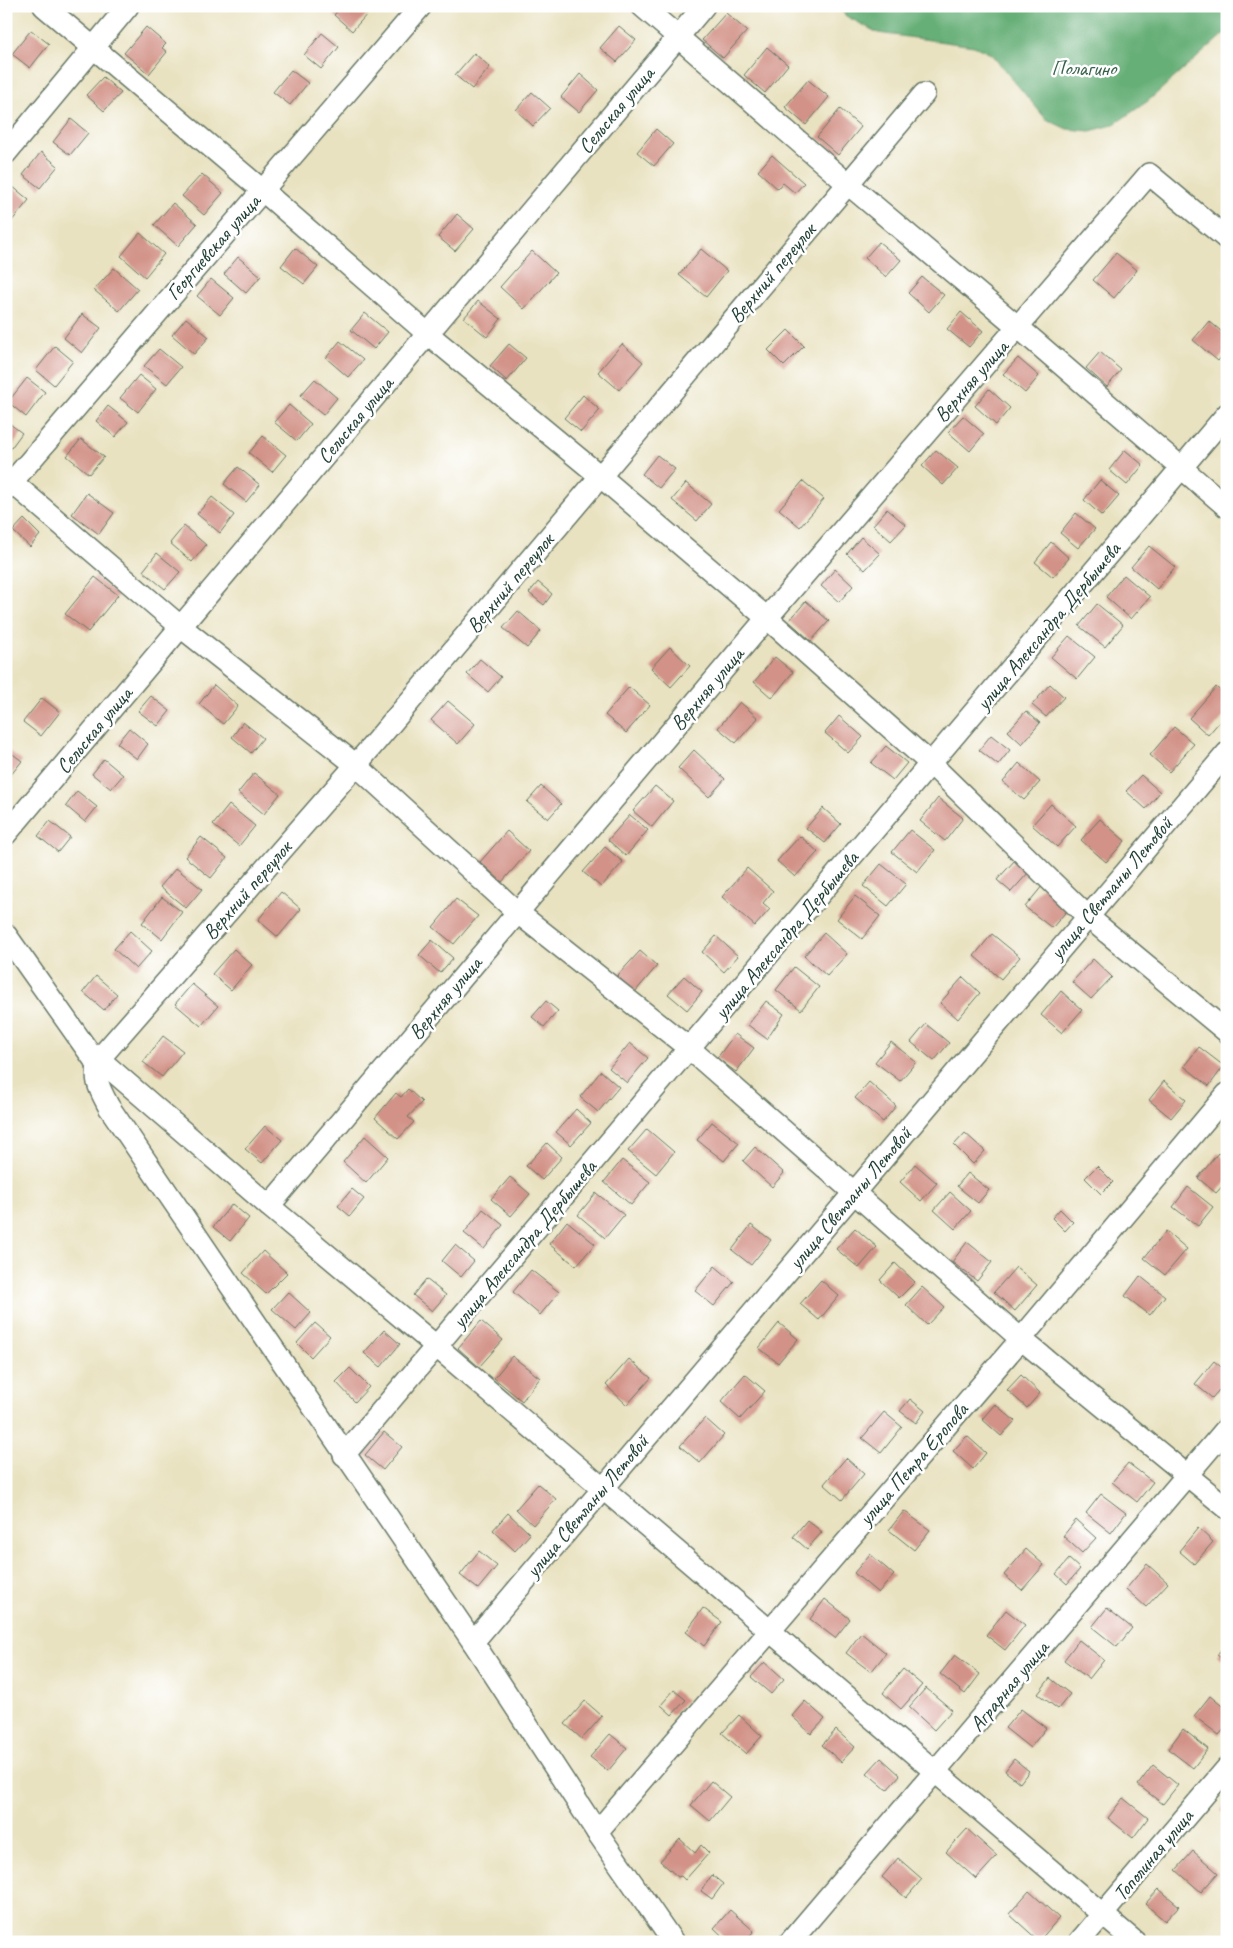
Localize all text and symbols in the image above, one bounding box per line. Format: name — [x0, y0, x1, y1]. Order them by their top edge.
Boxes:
park label: Полагино — [1052, 55, 1118, 81]
street label: Сельская улица — [572, 59, 661, 159]
street label: Георгиевская улица — [160, 187, 268, 305]
street label: Верхний переулок — [723, 216, 823, 328]
street label: Верхняя улица — [928, 333, 1015, 427]
street label: Сельская улица — [311, 369, 400, 469]
street label: Верхний переулок — [461, 526, 561, 638]
street label: улица Александра Дербышева — [969, 535, 1127, 717]
street label: Верхняя улица — [665, 640, 751, 736]
street label: Сельская улица — [50, 679, 139, 779]
street label: улица Светланы Летовой — [1042, 810, 1179, 966]
street label: Верхний переулок — [197, 833, 299, 945]
street label: улица Александра Дербышева — [707, 844, 865, 1026]
street label: Верхняя улица — [403, 949, 489, 1045]
street label: улица Светланы Летовой — [781, 1120, 918, 1276]
street label: улица Александра Дербышева — [445, 1153, 603, 1335]
street label: улица Петра Еропова — [851, 1396, 974, 1532]
street label: улица Светланы Летовой — [518, 1428, 655, 1584]
street label: Аграрная улица — [964, 1634, 1056, 1737]
street label: Тополиная улица — [1107, 1803, 1200, 1906]

